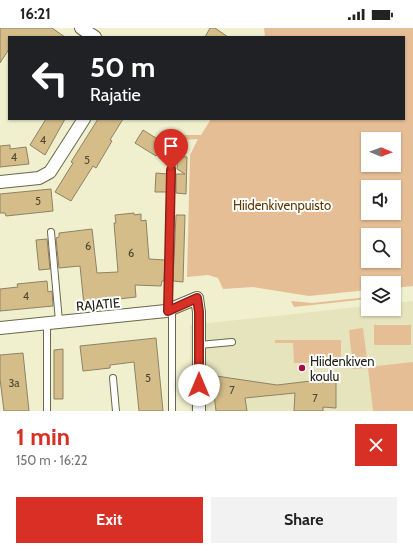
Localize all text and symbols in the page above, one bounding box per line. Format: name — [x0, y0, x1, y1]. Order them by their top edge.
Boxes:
text: 16:21 — [20, 5, 51, 23]
text: 50 m — [90, 50, 155, 84]
icon: left — [24, 52, 76, 104]
text: Rajatie — [90, 84, 141, 106]
pin — [154, 129, 188, 170]
north arrow — [361, 132, 401, 172]
map controls — [361, 132, 401, 316]
house number: 4 — [40, 133, 47, 147]
icon: arrive — [160, 135, 182, 157]
house number: 4 — [11, 150, 18, 164]
house number: 5 — [84, 153, 90, 167]
button: sound — [361, 180, 401, 220]
house number: 5 — [35, 194, 41, 208]
park label: Hiidenkivenpuisto — [233, 197, 331, 213]
button: search — [361, 228, 401, 268]
house number: 6 — [85, 239, 91, 253]
house number: 6 — [128, 246, 134, 260]
button: layers — [361, 276, 401, 316]
house number: 4 — [23, 289, 30, 303]
street label: RAJATIE — [75, 294, 121, 314]
place label: Hiidenkiven koulu — [310, 353, 375, 384]
marker: Hiidenkiven koulu — [297, 363, 307, 373]
position arrow — [178, 364, 220, 406]
house number: 5 — [145, 371, 151, 385]
house number: 3a — [8, 376, 20, 390]
house number: 7 — [229, 383, 235, 397]
house number: 7 — [312, 391, 318, 405]
text: 1 min — [16, 422, 70, 451]
button: close — [355, 424, 397, 466]
text: 150 m · 16:22 — [16, 452, 88, 468]
button: Exit — [16, 497, 203, 543]
button: Share — [211, 497, 397, 543]

